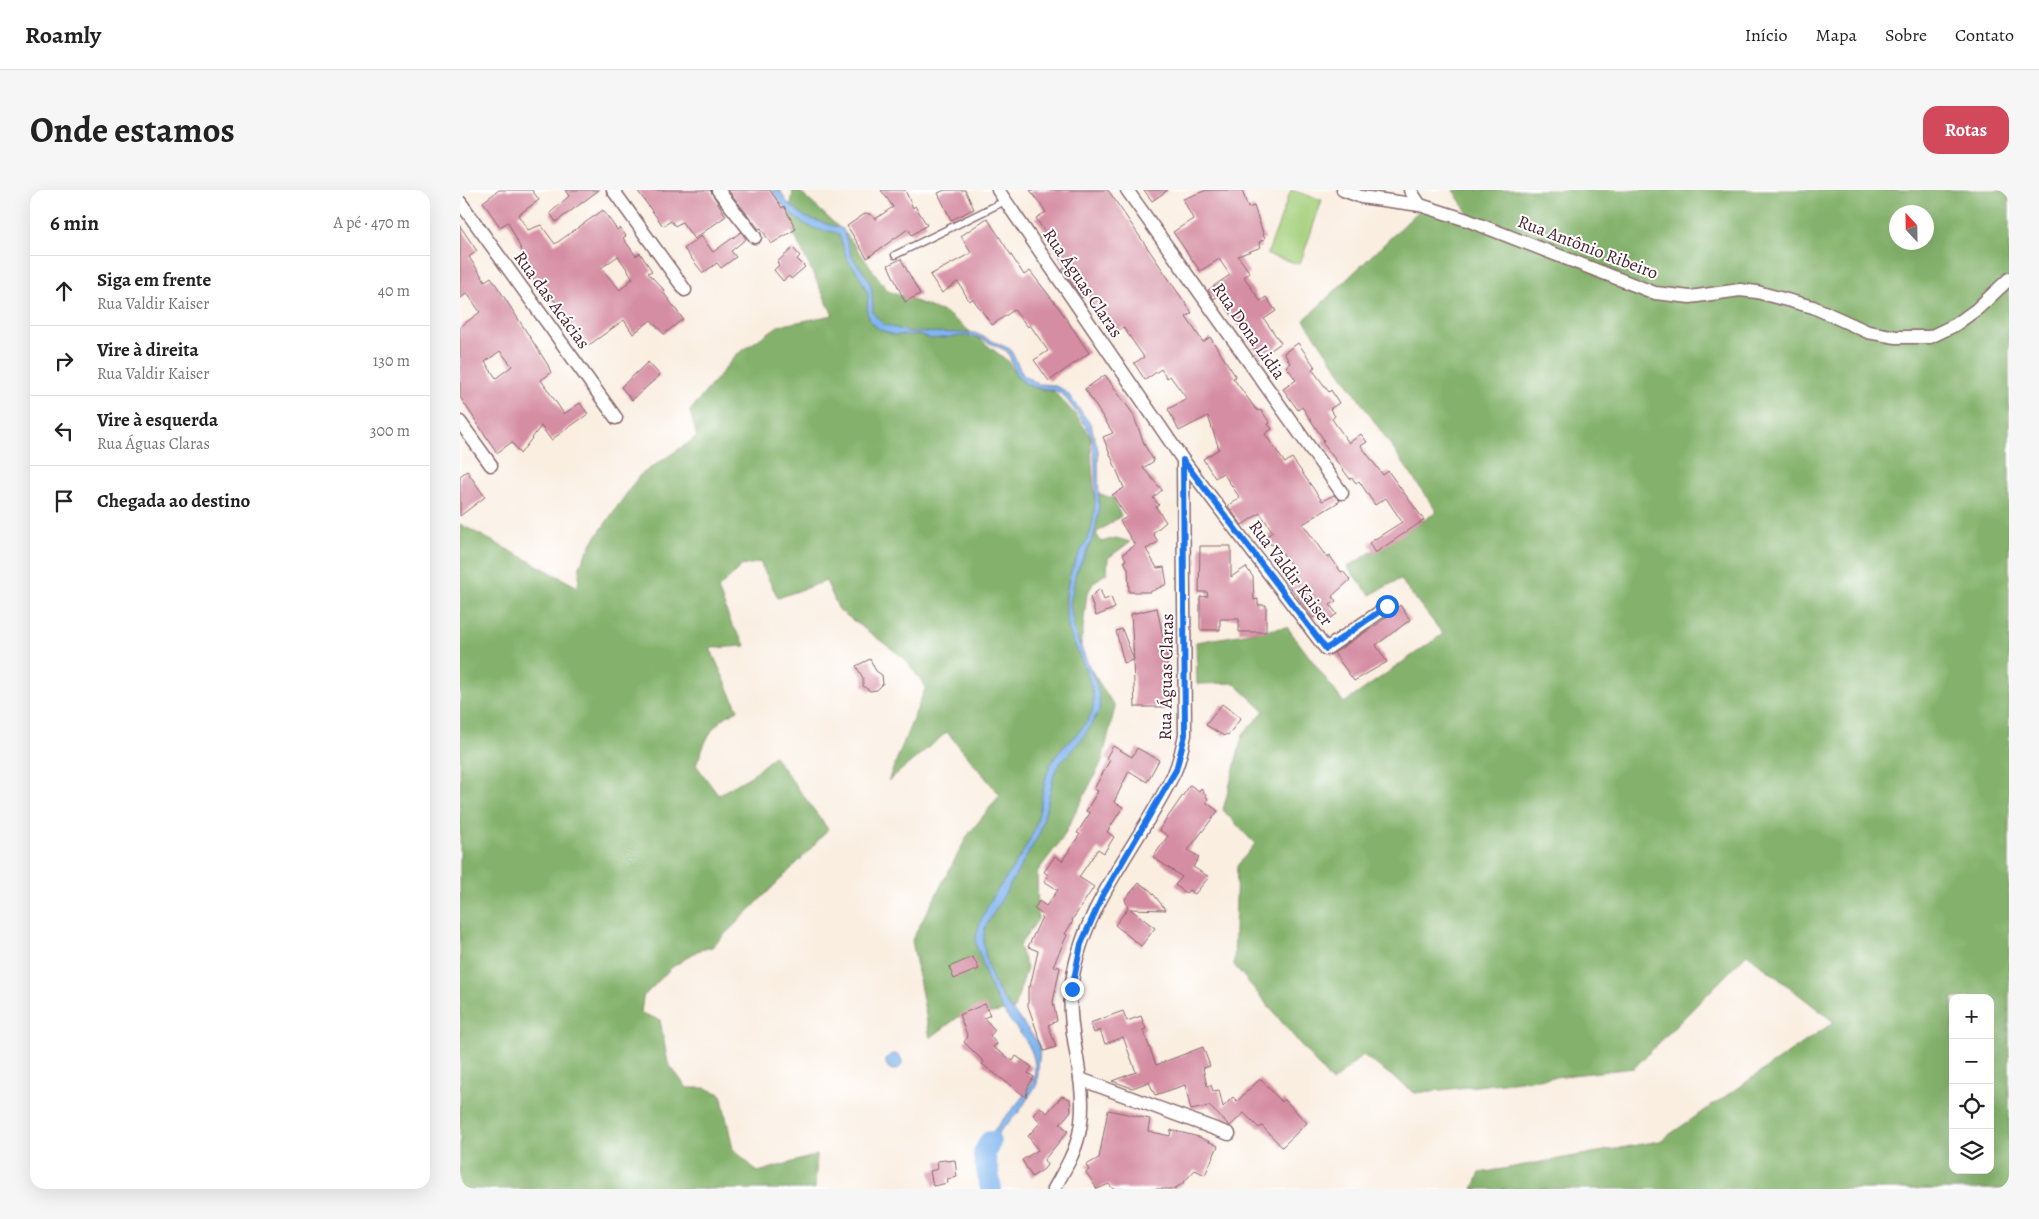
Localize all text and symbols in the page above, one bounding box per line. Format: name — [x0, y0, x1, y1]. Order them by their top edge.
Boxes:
text: Roamly — [25, 19, 101, 51]
text: Início — [1745, 23, 1788, 47]
text: Mapa — [1816, 23, 1857, 47]
text: Sobre — [1885, 23, 1927, 47]
text: Contato — [1955, 23, 2014, 47]
text: Onde estamos — [30, 106, 235, 154]
button: Rotas — [1923, 106, 2009, 154]
north arrow — [1889, 205, 1934, 250]
text: 6 min — [50, 209, 99, 237]
street label: Rua Antônio Ribeiro — [1514, 209, 1662, 285]
text: A pé · 470 m — [333, 212, 410, 234]
street label: Rua Águas Claras — [1038, 224, 1128, 342]
street label: Rua das Acácias — [508, 246, 596, 354]
text: Siga em frente — [97, 267, 211, 293]
icon: ahead — [50, 277, 78, 305]
street label: Rua Dona Lidia — [1207, 278, 1292, 385]
text: 40 m — [378, 280, 410, 302]
text: Rua Valdir Kaiser — [97, 293, 209, 315]
text: Vire à direita — [97, 337, 199, 363]
icon: right — [50, 347, 78, 375]
text: 130 m — [373, 350, 410, 372]
text: Rua Valdir Kaiser — [97, 363, 209, 385]
text: Vire à esquerda — [97, 407, 218, 433]
icon: left — [50, 417, 78, 445]
text: 300 m — [370, 420, 410, 442]
text: Rua Águas Claras — [97, 433, 210, 455]
icon: arrive — [50, 487, 78, 515]
text: Chegada ao destino — [97, 488, 250, 514]
street label: Rua Valdir Kaiser — [1243, 515, 1339, 631]
route start — [1376, 595, 1399, 618]
street label: Rua Águas Claras — [1153, 613, 1179, 741]
route end — [1061, 978, 1084, 1001]
map controls — [1949, 994, 1994, 1174]
button: + — [1949, 994, 1994, 1039]
button: − — [1949, 1039, 1994, 1084]
button: locate — [1949, 1084, 1994, 1129]
button: layers — [1949, 1129, 1994, 1174]

